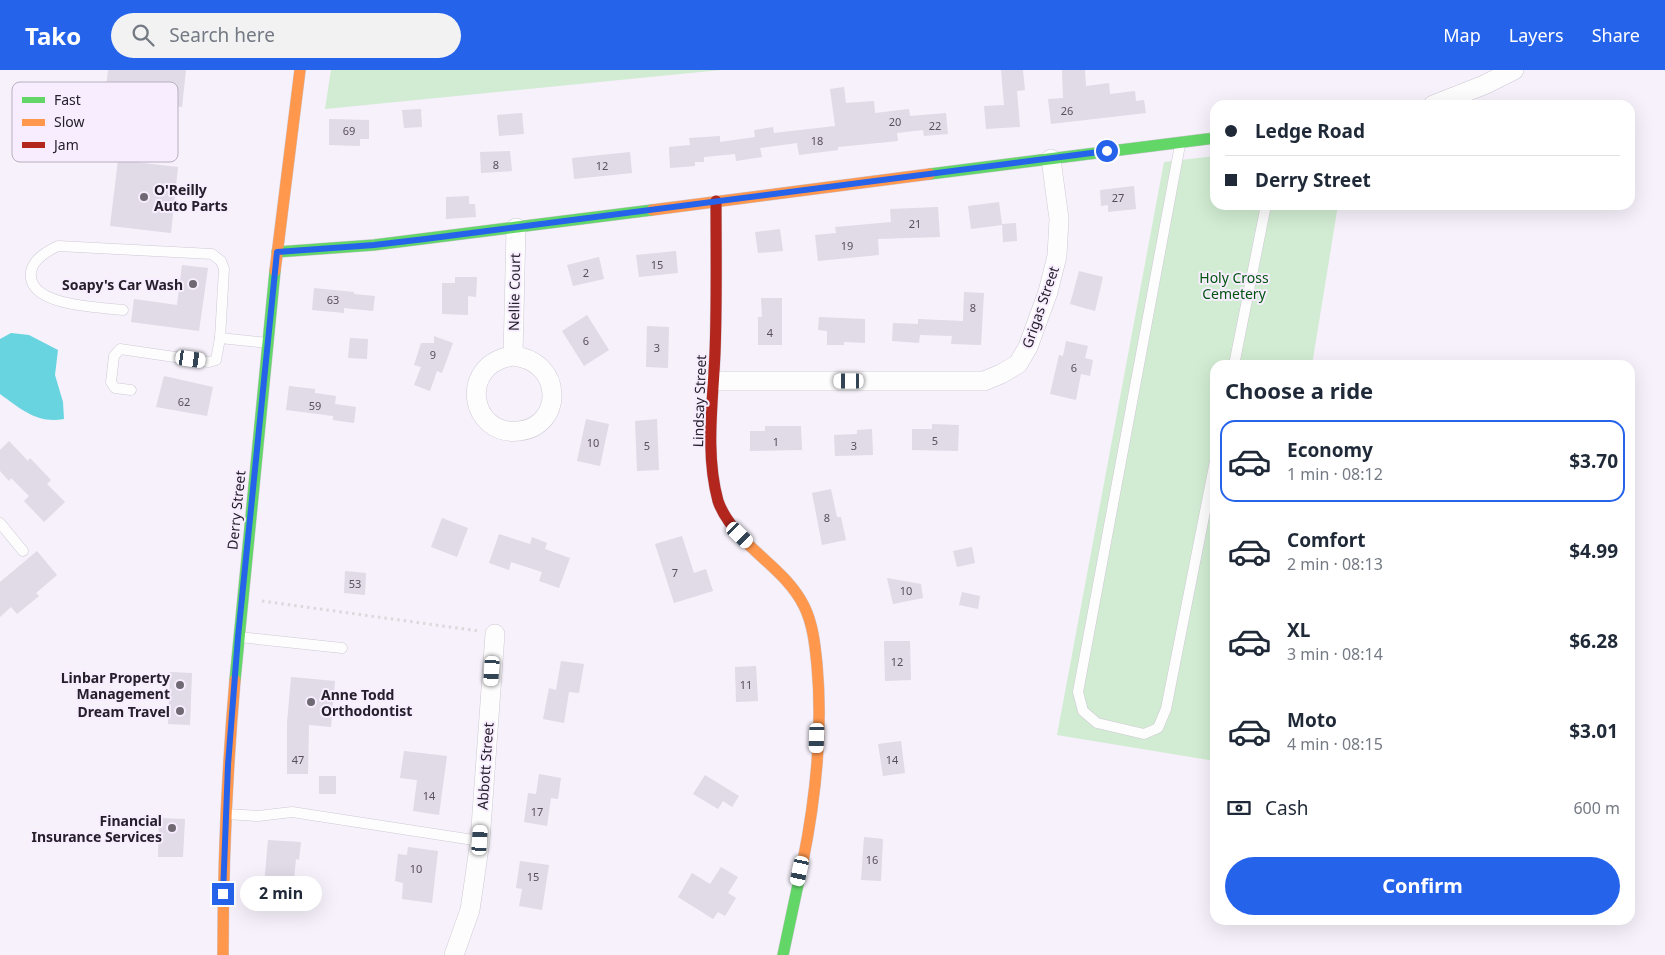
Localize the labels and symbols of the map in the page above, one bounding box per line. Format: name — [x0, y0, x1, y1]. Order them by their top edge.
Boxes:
legend — [12, 82, 178, 162]
text: Fast — [54, 90, 81, 109]
house number: 26 — [1061, 103, 1073, 118]
text: Slow — [54, 112, 85, 131]
house number: 20 — [889, 114, 901, 129]
house number: 22 — [929, 118, 941, 133]
house number: 69 — [343, 123, 355, 138]
house number: 18 — [811, 133, 823, 148]
text: Jam — [52, 135, 79, 154]
route start — [1096, 140, 1118, 162]
house number: 8 — [493, 157, 499, 172]
house number: 12 — [596, 158, 608, 173]
place label: O'Reilly Auto Parts — [154, 180, 228, 215]
house number: 27 — [1112, 190, 1124, 205]
marker: O'Reilly Auto Parts — [138, 191, 150, 203]
house number: 21 — [909, 216, 921, 231]
house number: 19 — [841, 238, 853, 253]
street label: Nellie Court — [504, 253, 524, 331]
house number: 15 — [651, 257, 663, 272]
street label: Grigas Street — [1017, 263, 1063, 351]
house number: 2 — [583, 265, 589, 280]
park label: Holy Cross Cemetery — [1199, 268, 1269, 303]
place label: Soapy's Car Wash — [62, 275, 183, 294]
marker: Soapy's Car Wash — [187, 278, 199, 290]
house number: 63 — [327, 292, 339, 307]
house number: 8 — [970, 300, 976, 315]
house number: 4 — [767, 325, 774, 340]
house number: 6 — [583, 333, 589, 348]
house number: 3 — [654, 340, 660, 355]
house number: 9 — [430, 347, 436, 362]
car — [175, 349, 206, 369]
street label: Lindsay Street — [688, 354, 710, 448]
house number: 6 — [1071, 360, 1077, 375]
car — [834, 374, 864, 389]
house number: 62 — [178, 394, 190, 409]
house number: 59 — [309, 398, 321, 413]
house number: 5 — [932, 433, 938, 448]
house number: 1 — [773, 434, 779, 449]
house number: 10 — [587, 435, 599, 450]
house number: 5 — [644, 438, 650, 453]
house number: 3 — [851, 438, 857, 453]
street label: Derry Street — [222, 469, 250, 551]
house number: 8 — [824, 510, 830, 525]
car — [723, 519, 756, 551]
house number: 7 — [672, 565, 678, 580]
house number: 53 — [349, 576, 361, 591]
house number: 10 — [900, 583, 912, 598]
house number: 12 — [891, 654, 903, 669]
car — [483, 656, 500, 686]
place label: Linbar Property Management — [61, 668, 170, 703]
house number: 11 — [740, 677, 752, 692]
marker: Linbar Property Management — [174, 679, 186, 691]
place label: Anne Todd Orthodontist — [321, 685, 412, 720]
marker: Anne Todd Orthodontist — [305, 696, 317, 708]
place label: Dream Travel — [77, 702, 170, 721]
marker: Dream Travel — [174, 705, 186, 717]
street label: Abbott Street — [472, 722, 498, 810]
car — [808, 723, 825, 753]
house number: 47 — [292, 752, 304, 767]
house number: 14 — [886, 752, 899, 767]
house number: 14 — [423, 788, 436, 803]
house number: 17 — [531, 804, 543, 819]
place label: Financial Insurance Services — [32, 811, 162, 846]
marker: Financial Insurance Services — [166, 822, 178, 834]
car — [471, 825, 488, 855]
house number: 16 — [866, 852, 878, 867]
car — [789, 855, 810, 887]
house number: 10 — [410, 861, 422, 876]
house number: 15 — [527, 869, 539, 884]
callout: 2 min — [240, 876, 323, 912]
route end — [212, 883, 234, 905]

